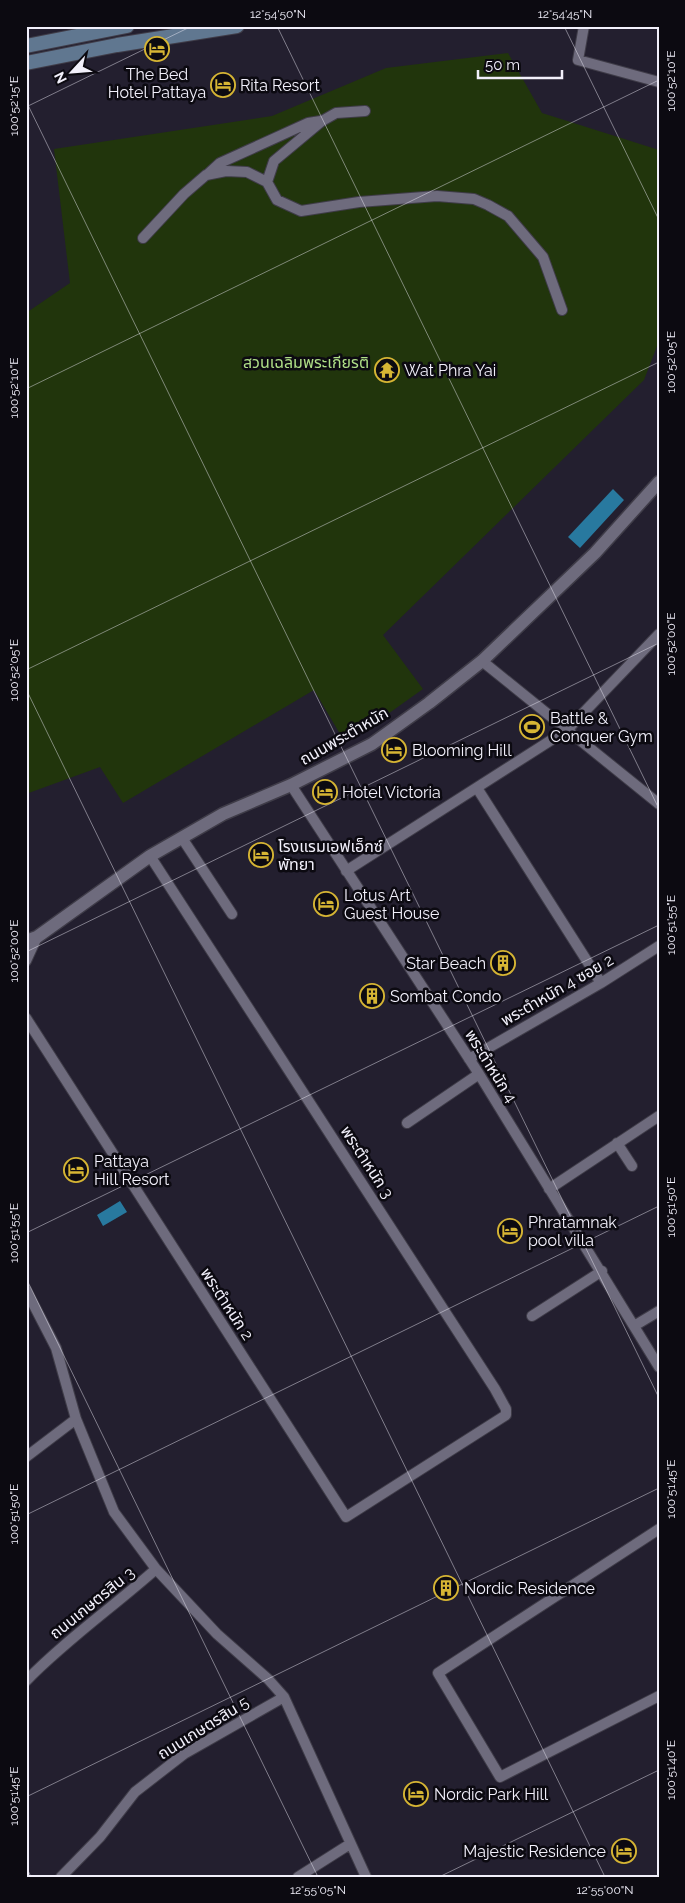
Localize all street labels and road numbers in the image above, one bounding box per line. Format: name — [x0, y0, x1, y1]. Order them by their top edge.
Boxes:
street label: ถนนพระตำหนัก — [296, 703, 392, 769]
street label: พระตำหนัก 4 ซอย 2 — [497, 950, 617, 1030]
street label: พระตำหนัก 4 — [461, 1026, 521, 1106]
street label: พระตำหนัก 3 — [337, 1122, 397, 1202]
street label: พระตำหนัก 2 — [197, 1264, 257, 1344]
street label: ถนนเกษตรสิน 3 — [46, 1563, 138, 1643]
street label: ถนนเกษตรสิน 5 — [154, 1692, 252, 1763]

